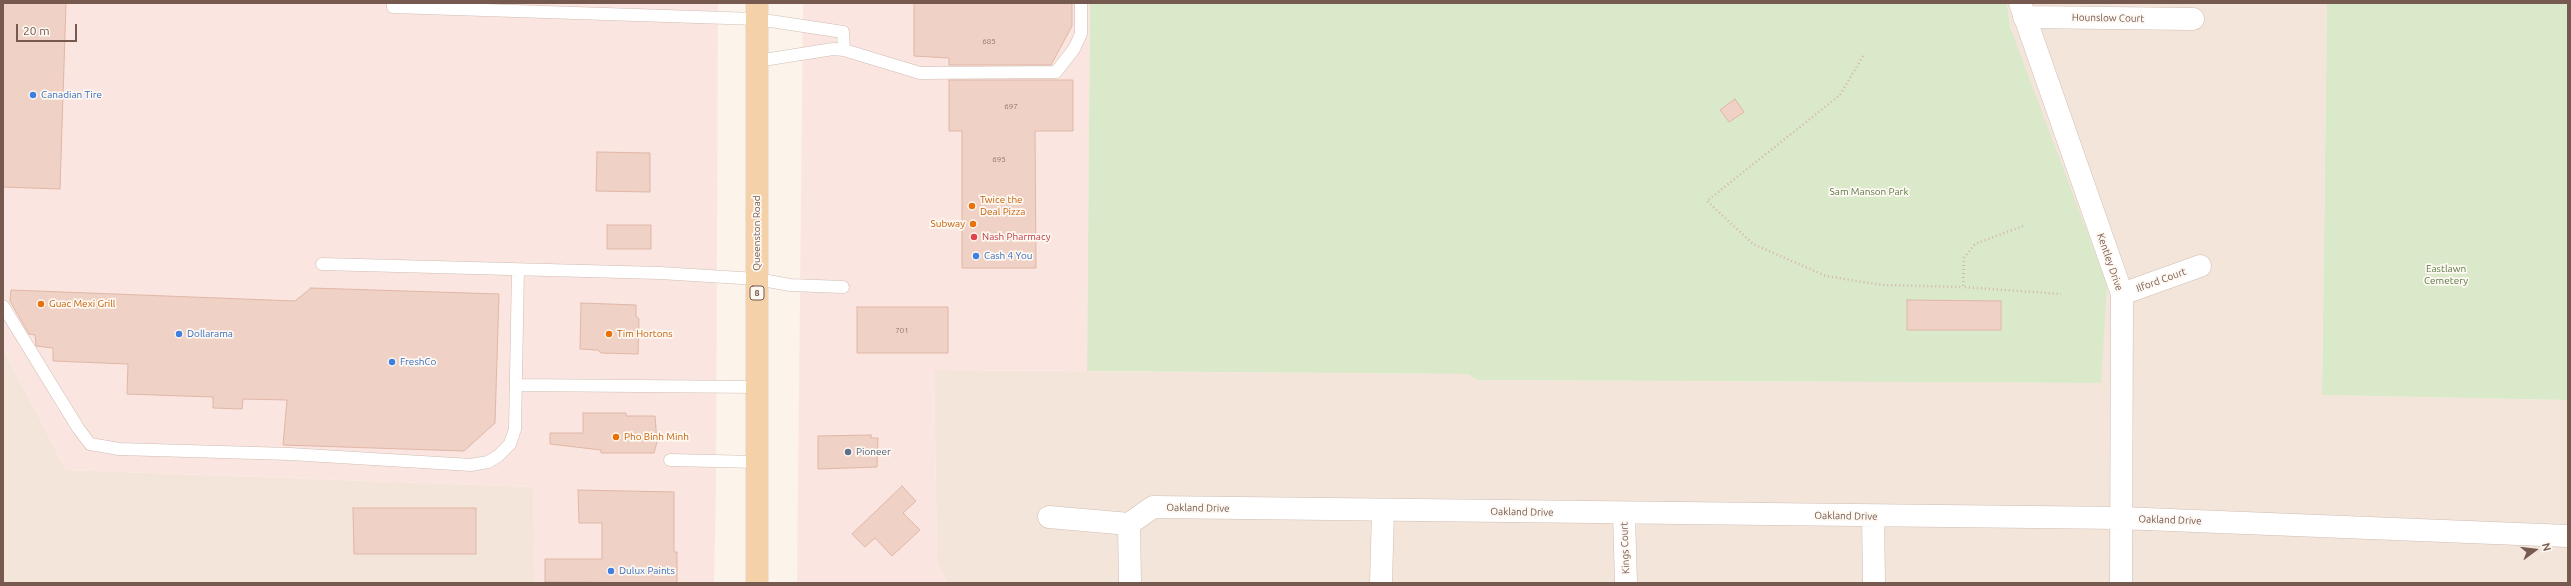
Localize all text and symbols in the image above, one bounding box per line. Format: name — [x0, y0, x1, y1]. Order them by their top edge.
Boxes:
street label: Hounslow Court — [2072, 11, 2144, 25]
scale bar — [18, 16, 79, 42]
text: 20 m — [23, 24, 50, 37]
house number: 685 — [982, 36, 996, 46]
place label: Canadian Tire — [41, 89, 102, 101]
marker: Canadian Tire — [28, 90, 38, 100]
house number: 697 — [1004, 101, 1018, 111]
house number: 695 — [992, 154, 1006, 164]
park label: Sam Manson Park — [1830, 186, 1908, 198]
place label: Twice the Deal Pizza — [980, 194, 1025, 218]
street label: Queenston Road — [751, 195, 763, 271]
marker: Twice the Deal Pizza — [967, 201, 977, 211]
place label: Subway — [931, 218, 965, 230]
marker: Subway — [968, 219, 978, 229]
place label: Nash Pharmacy — [982, 231, 1051, 243]
marker: Nash Pharmacy — [969, 232, 979, 242]
street label: Kentley Drive — [2095, 232, 2125, 292]
place label: Cash 4 You — [984, 250, 1032, 262]
marker: Cash 4 You — [971, 251, 981, 261]
park label: Eastlawn Cemetery — [2424, 263, 2468, 286]
street label: Ilford Court — [2134, 265, 2188, 295]
road number: 8 — [750, 286, 764, 300]
place label: Guac Mexi Grill — [49, 298, 115, 310]
marker: Guac Mexi Grill — [36, 299, 46, 309]
house number: 701 — [895, 325, 909, 335]
place label: Dollarama — [187, 328, 233, 340]
place label: Tim Hortons — [617, 328, 673, 340]
marker: Dollarama — [174, 329, 184, 339]
marker: Tim Hortons — [604, 329, 614, 339]
place label: FreshCo — [400, 356, 436, 368]
marker: FreshCo — [387, 357, 397, 367]
place label: Pho Binh Minh — [624, 431, 689, 443]
marker: Pho Binh Minh — [611, 432, 621, 442]
place label: Pioneer — [856, 446, 891, 458]
marker: Pioneer — [843, 447, 853, 457]
street label: Oakland Drive — [1166, 501, 1230, 515]
street label: Oakland Drive — [1490, 505, 1554, 519]
street label: Oakland Drive — [1814, 509, 1878, 523]
street label: Oakland Drive — [2138, 513, 2202, 527]
street label: Kings Court — [1618, 522, 1632, 574]
north arrow — [2515, 530, 2555, 570]
text: N — [2540, 541, 2553, 552]
place label: Dulux Paints — [619, 565, 675, 577]
marker: Dulux Paints — [606, 566, 616, 576]

